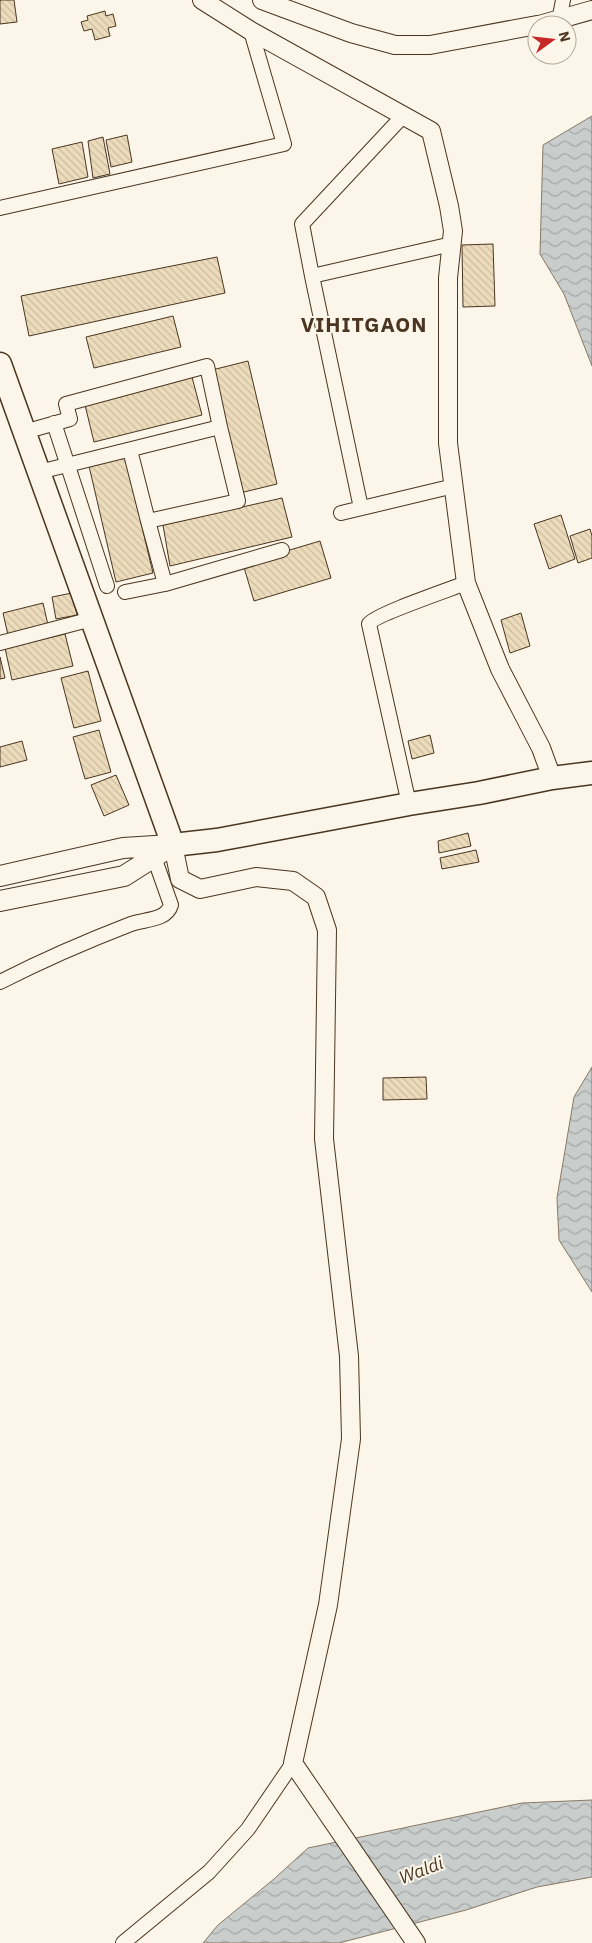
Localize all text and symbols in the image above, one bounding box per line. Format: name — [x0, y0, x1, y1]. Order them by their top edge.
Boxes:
north arrow — [527, 15, 577, 65]
text: N — [555, 29, 575, 44]
district label: VIHITGAON — [301, 310, 427, 338]
water label: Waldi — [396, 1851, 447, 1889]

